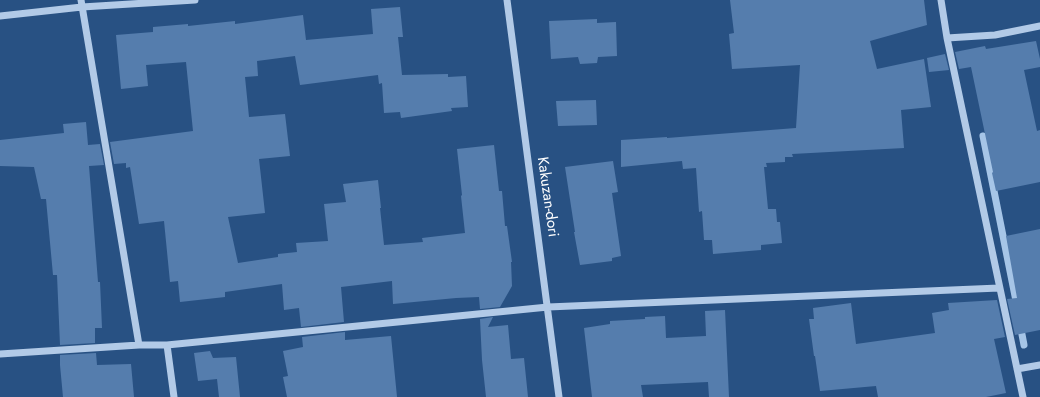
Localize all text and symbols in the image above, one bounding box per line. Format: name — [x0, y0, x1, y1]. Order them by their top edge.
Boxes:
street label: Kakuzan-dori — [532, 156, 562, 238]

